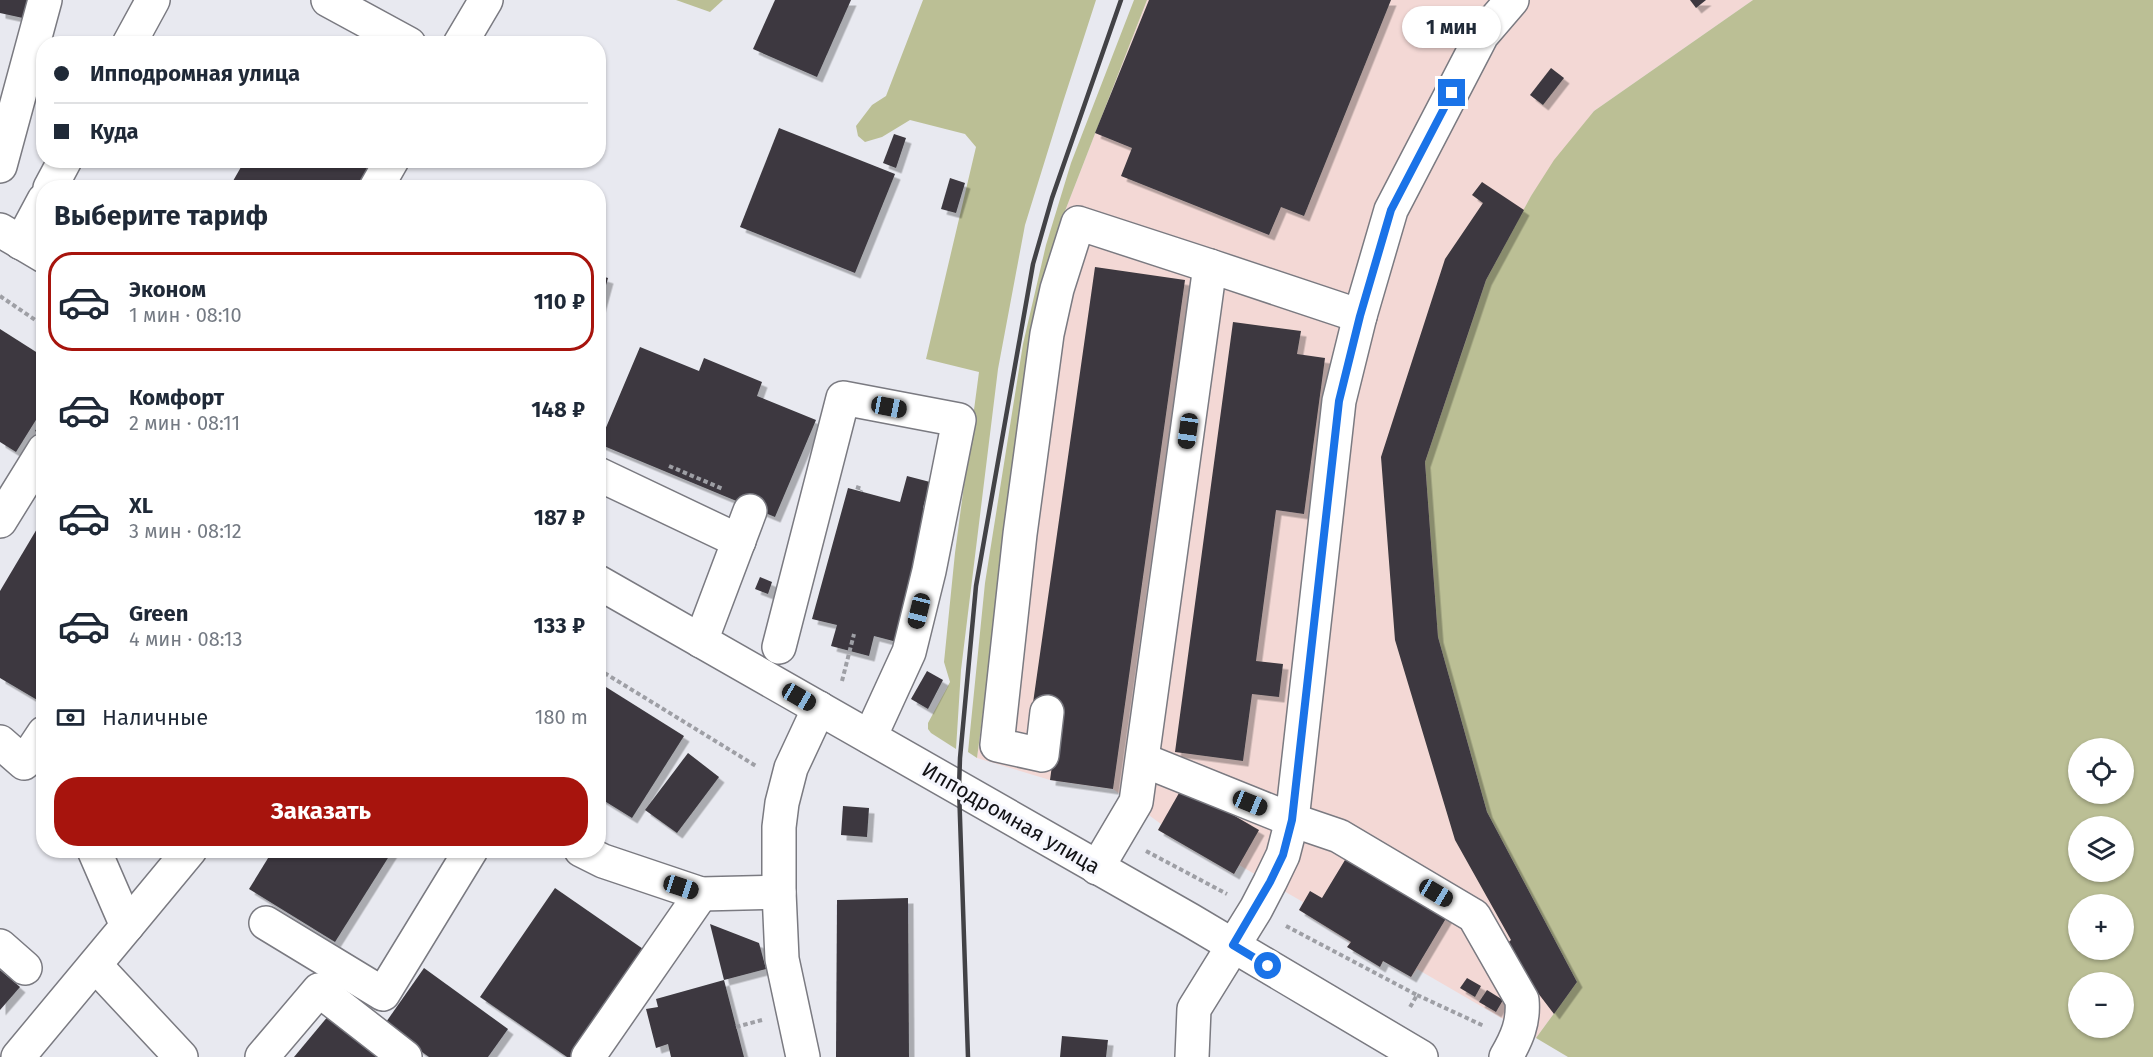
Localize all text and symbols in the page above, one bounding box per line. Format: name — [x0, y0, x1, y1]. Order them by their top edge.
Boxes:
callout: 1 мин — [1402, 6, 1502, 48]
text: 1 мин — [1426, 15, 1477, 39]
text: Ипподромная улица — [90, 60, 300, 87]
route end — [1438, 79, 1465, 106]
text: Куда — [90, 118, 139, 145]
text: Выберите тариф — [54, 200, 268, 232]
icon: car — [57, 275, 111, 329]
text: Эконом — [129, 276, 206, 303]
text: 110 ₽ — [534, 288, 585, 315]
text: 1 мин · 08:10 — [129, 303, 242, 327]
icon: car — [57, 383, 111, 437]
text: Комфорт — [129, 384, 224, 411]
car — [870, 395, 908, 419]
text: 148 ₽ — [531, 396, 585, 423]
text: 2 мин · 08:11 — [129, 411, 240, 435]
car — [1177, 412, 1199, 450]
icon: car — [57, 491, 111, 545]
text: XL — [129, 492, 153, 519]
text: 187 ₽ — [534, 504, 585, 531]
text: 3 мин · 08:12 — [129, 519, 242, 543]
car — [906, 591, 932, 631]
icon: car — [57, 599, 111, 653]
text: Green — [129, 600, 188, 627]
text: 133 ₽ — [534, 612, 585, 639]
text: 4 мин · 08:13 — [129, 627, 242, 651]
car — [779, 680, 819, 714]
icon: cash — [54, 701, 87, 734]
text: Наличные — [102, 704, 208, 731]
text: 180 m — [535, 705, 588, 729]
map controls — [2068, 738, 2134, 1038]
button: locate — [2068, 738, 2134, 804]
street label: Ипподромная улица — [917, 756, 1105, 880]
button: Заказать — [54, 777, 588, 846]
car — [1230, 788, 1270, 818]
button: layers — [2068, 816, 2134, 882]
car — [661, 873, 701, 901]
car — [1416, 876, 1456, 910]
button: + — [2068, 894, 2134, 960]
route start — [1254, 952, 1281, 979]
button: − — [2068, 972, 2134, 1038]

